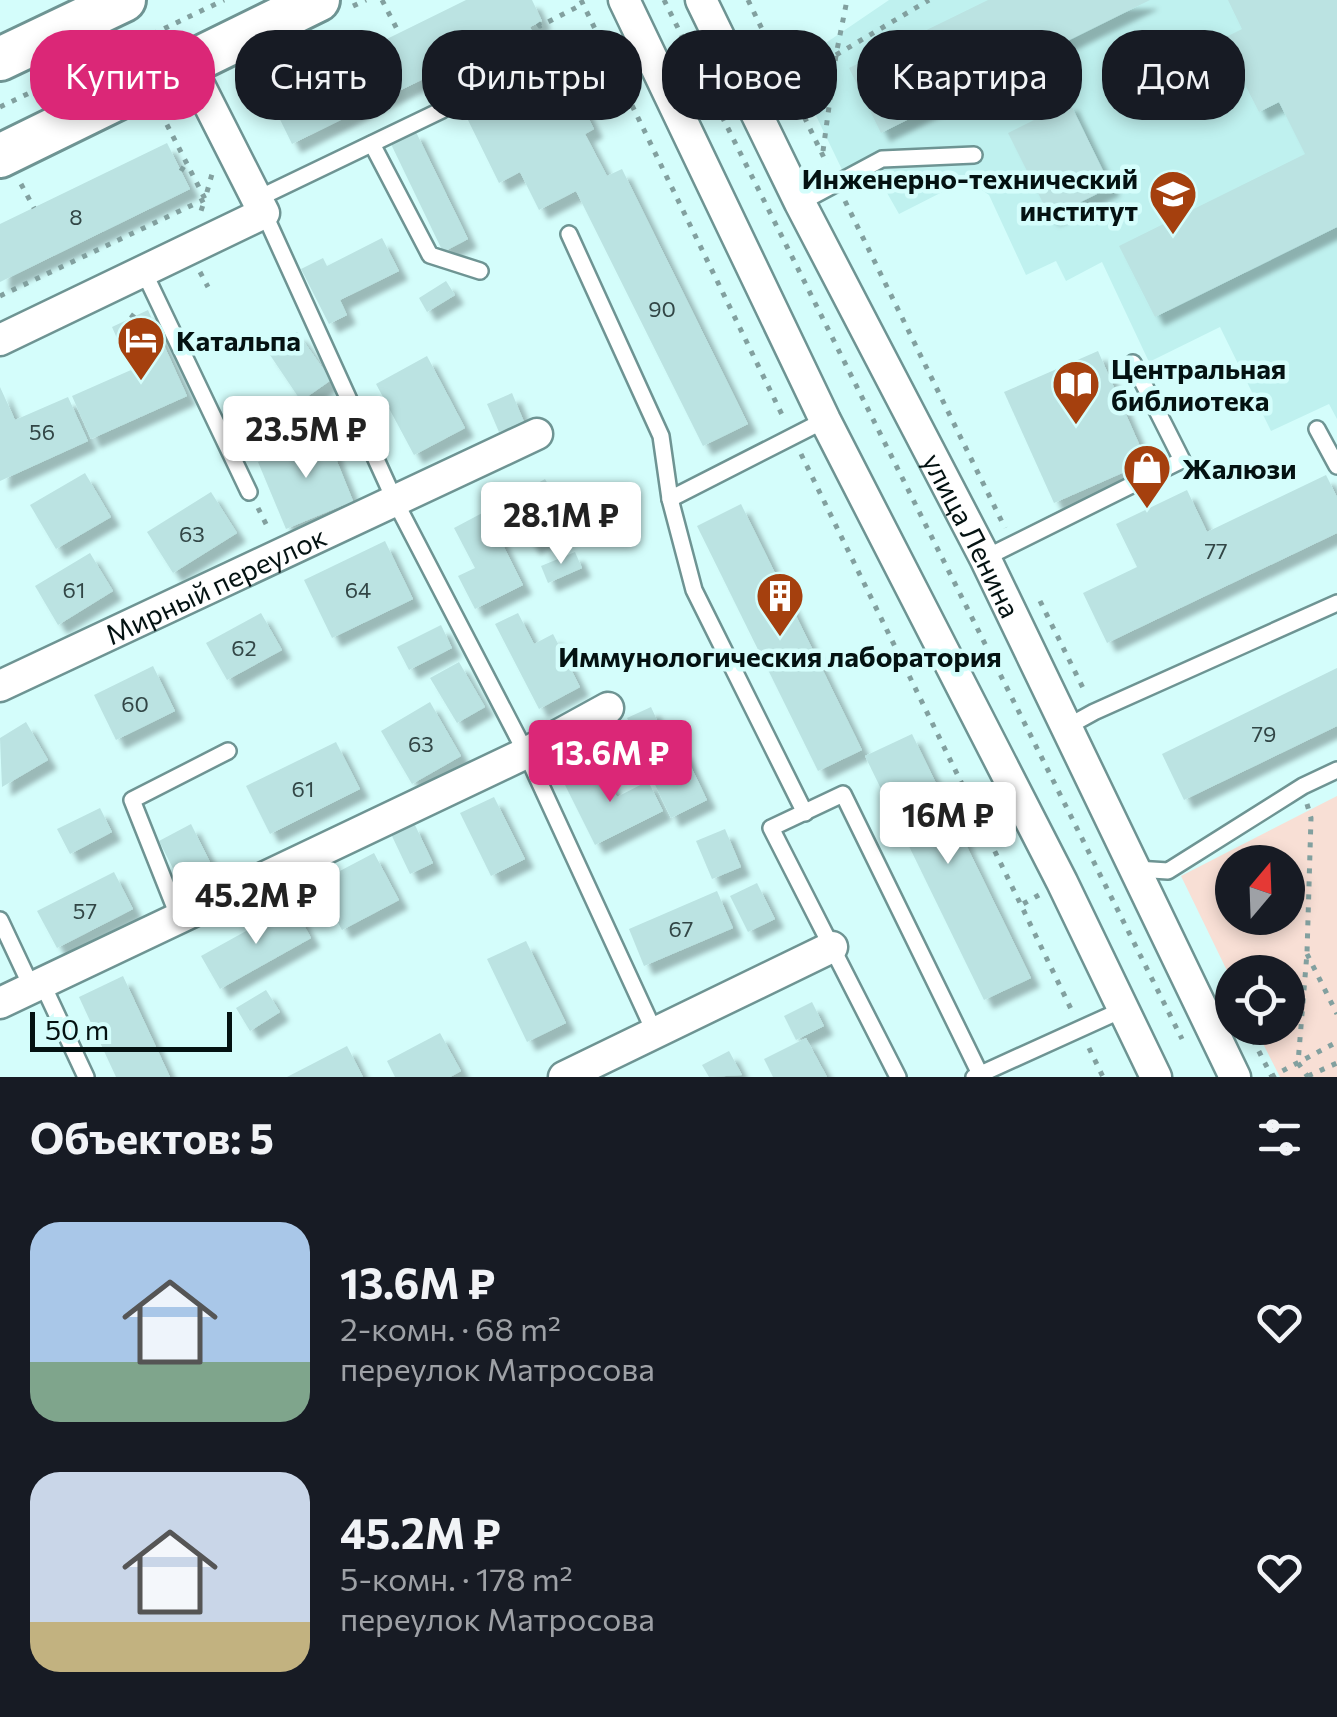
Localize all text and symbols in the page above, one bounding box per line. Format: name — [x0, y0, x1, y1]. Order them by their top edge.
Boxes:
chip: Купить — [30, 30, 215, 120]
chip: Снять — [235, 30, 402, 120]
chip: Фильтры — [422, 30, 642, 120]
chip: Новое — [662, 30, 837, 120]
chip: Квартира — [857, 30, 1082, 120]
chip: Дом — [1102, 30, 1245, 120]
place label: Инженерно-технический институт — [802, 161, 1138, 227]
school or university icon: Инженерно-технический институт — [1147, 168, 1199, 236]
house number: 8 — [69, 203, 83, 230]
house number: 90 — [648, 295, 676, 322]
hotel icon: Катальпа — [115, 314, 167, 382]
place label: Катальпа — [176, 323, 301, 357]
place label: Центральная библиотека — [1111, 351, 1286, 417]
library icon: Центральная библиотека — [1050, 358, 1102, 426]
pin: 23.5M ₽ — [214, 396, 398, 481]
text: 23.5M ₽ — [245, 408, 367, 448]
house number: 56 — [29, 418, 55, 445]
shop icon: Жалюзи — [1121, 442, 1173, 510]
street label: улица Ленина — [916, 447, 1028, 623]
place label: Жалюзи — [1182, 451, 1297, 485]
pin: 28.1M ₽ — [469, 482, 653, 567]
text: 28.1M ₽ — [503, 494, 619, 534]
street label: Мирный переулок — [100, 519, 331, 651]
house number: 63 — [179, 520, 205, 547]
house number: 77 — [1204, 537, 1228, 564]
building icon: Иммунологическия лаборатория — [754, 570, 806, 638]
house number: 61 — [63, 576, 85, 603]
house number: 64 — [345, 576, 371, 603]
house number: 62 — [231, 634, 257, 661]
place label: Иммунологическия лаборатория — [558, 639, 1002, 673]
house number: 60 — [121, 690, 149, 717]
pin: 13.6M ₽ — [518, 720, 702, 805]
house number: 79 — [1252, 720, 1276, 747]
house number: 63 — [408, 730, 434, 757]
text: 13.6M ₽ — [551, 732, 669, 772]
house number: 61 — [292, 775, 314, 802]
pin: 16M ₽ — [878, 782, 1018, 867]
text: 16M ₽ — [902, 794, 994, 834]
north arrow — [1215, 845, 1305, 935]
map controls — [1215, 845, 1305, 1045]
pin: 45.2M ₽ — [164, 862, 348, 947]
text: 45.2M ₽ — [195, 874, 317, 914]
house number: 57 — [73, 897, 97, 924]
house number: 67 — [669, 915, 693, 942]
button: locate — [1215, 955, 1305, 1045]
scale bar — [30, 1007, 232, 1052]
text: 50 m — [45, 1012, 109, 1046]
icon: filters — [1252, 1110, 1307, 1165]
text: Объектов: 5 — [30, 1111, 274, 1163]
text: 13.6M ₽ — [340, 1256, 496, 1308]
icon: home — [110, 1262, 230, 1382]
icon: heart — [1252, 1295, 1307, 1350]
text: 2-комн. · 68 m² — [340, 1308, 561, 1348]
text: переулок Матросова — [340, 1348, 655, 1388]
text: 45.2M ₽ — [340, 1506, 501, 1558]
icon: home — [110, 1512, 230, 1632]
icon: heart — [1252, 1545, 1307, 1600]
text: 5-комн. · 178 m² — [340, 1558, 573, 1598]
text: переулок Матросова — [340, 1598, 655, 1638]

